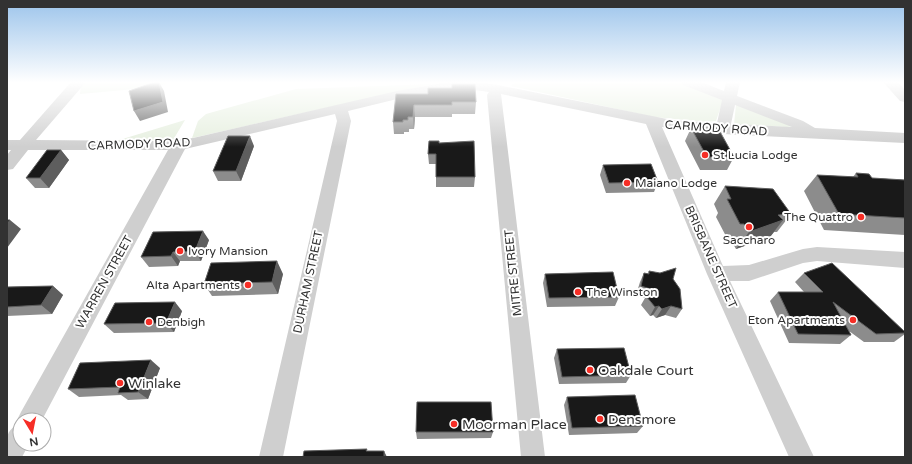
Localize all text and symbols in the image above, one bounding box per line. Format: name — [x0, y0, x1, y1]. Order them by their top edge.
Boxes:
street label: CARMODY ROAD — [664, 117, 768, 139]
street label: CARMODY ROAD — [87, 135, 191, 153]
place label: St Lucia Lodge — [713, 148, 798, 162]
marker: St Lucia Lodge — [700, 150, 710, 160]
place label: Maiano Lodge — [635, 176, 717, 190]
marker: Maiano Lodge — [622, 178, 632, 188]
street label: BRISBANE STREET — [682, 204, 740, 311]
place label: The Quattro — [784, 210, 853, 224]
marker: The Quattro — [856, 212, 866, 222]
marker: Saccharo — [744, 222, 754, 232]
street label: MITRE STREET — [501, 228, 525, 317]
street label: DURHAM STREET — [290, 229, 326, 335]
street label: WARREN STREET — [73, 233, 136, 331]
place label: Saccharo — [723, 233, 775, 247]
place label: Ivory Mansion — [188, 244, 268, 258]
marker: Ivory Mansion — [175, 246, 185, 256]
place label: Alta Apartments — [146, 278, 240, 292]
marker: Alta Apartments — [243, 280, 253, 290]
place label: The Winston — [586, 285, 658, 299]
marker: The Winston — [573, 287, 583, 297]
place label: Eton Apartments — [748, 313, 845, 327]
place label: Denbigh — [157, 315, 205, 329]
marker: Eton Apartments — [848, 315, 858, 325]
marker: Denbigh — [144, 317, 154, 327]
place label: Oakdale Court — [598, 362, 694, 379]
marker: Oakdale Court — [585, 365, 595, 375]
place label: Winlake — [128, 375, 181, 392]
marker: Winlake — [115, 378, 125, 388]
place label: Densmore — [608, 411, 676, 428]
north arrow — [12, 412, 52, 452]
marker: Densmore — [595, 414, 605, 424]
place label: Moorman Place — [462, 416, 567, 433]
marker: Moorman Place — [449, 419, 459, 429]
text: N — [28, 434, 39, 449]

